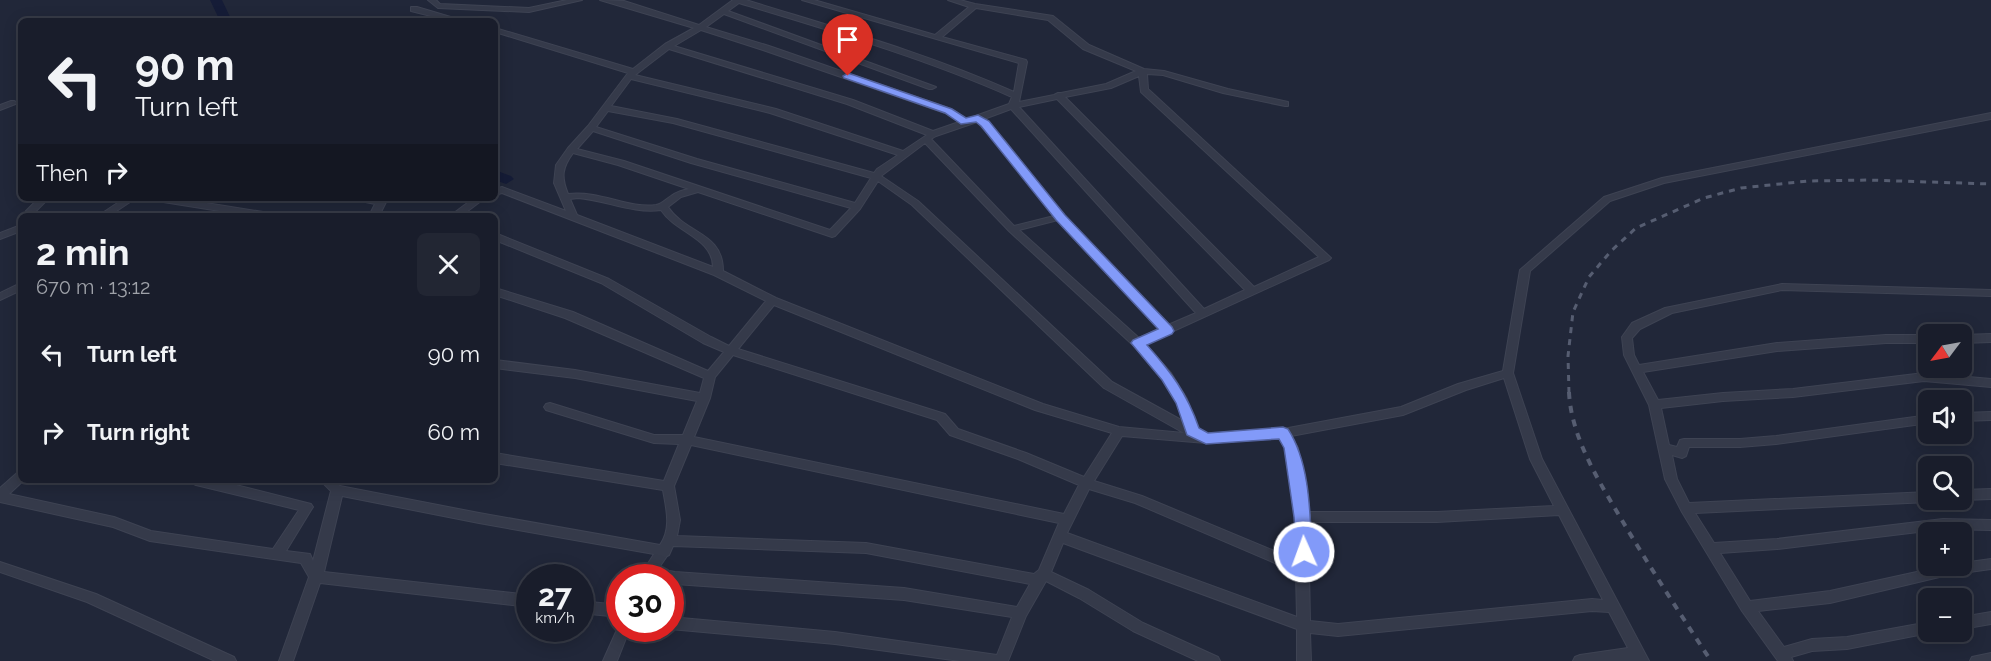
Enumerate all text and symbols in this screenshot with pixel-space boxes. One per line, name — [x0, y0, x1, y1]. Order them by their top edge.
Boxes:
pin — [822, 14, 873, 76]
icon: arrive — [831, 23, 864, 56]
text: 90 m — [135, 41, 235, 90]
icon: left — [36, 42, 114, 120]
text: Turn left — [135, 91, 238, 122]
icon: right — [100, 156, 133, 189]
text: Then — [36, 160, 88, 186]
text: 2 min — [36, 231, 129, 273]
button: close — [417, 233, 480, 296]
text: 670 m · 13:12 — [36, 275, 150, 299]
north arrow — [1918, 324, 1972, 378]
map controls — [1918, 324, 1972, 642]
icon: left — [36, 338, 69, 371]
text: Turn left — [87, 341, 177, 367]
text: 90 m — [428, 341, 480, 367]
button: sound — [1918, 390, 1972, 444]
icon: right — [36, 416, 69, 449]
text: Turn right — [87, 419, 190, 445]
text: 60 m — [427, 419, 480, 445]
button: search — [1918, 456, 1972, 510]
position arrow — [1272, 520, 1336, 584]
button: + — [1918, 522, 1972, 576]
speed limit sign: 30 — [606, 564, 684, 642]
text: 27 — [538, 578, 572, 613]
button: − — [1918, 588, 1972, 642]
text: km/h — [535, 609, 575, 627]

